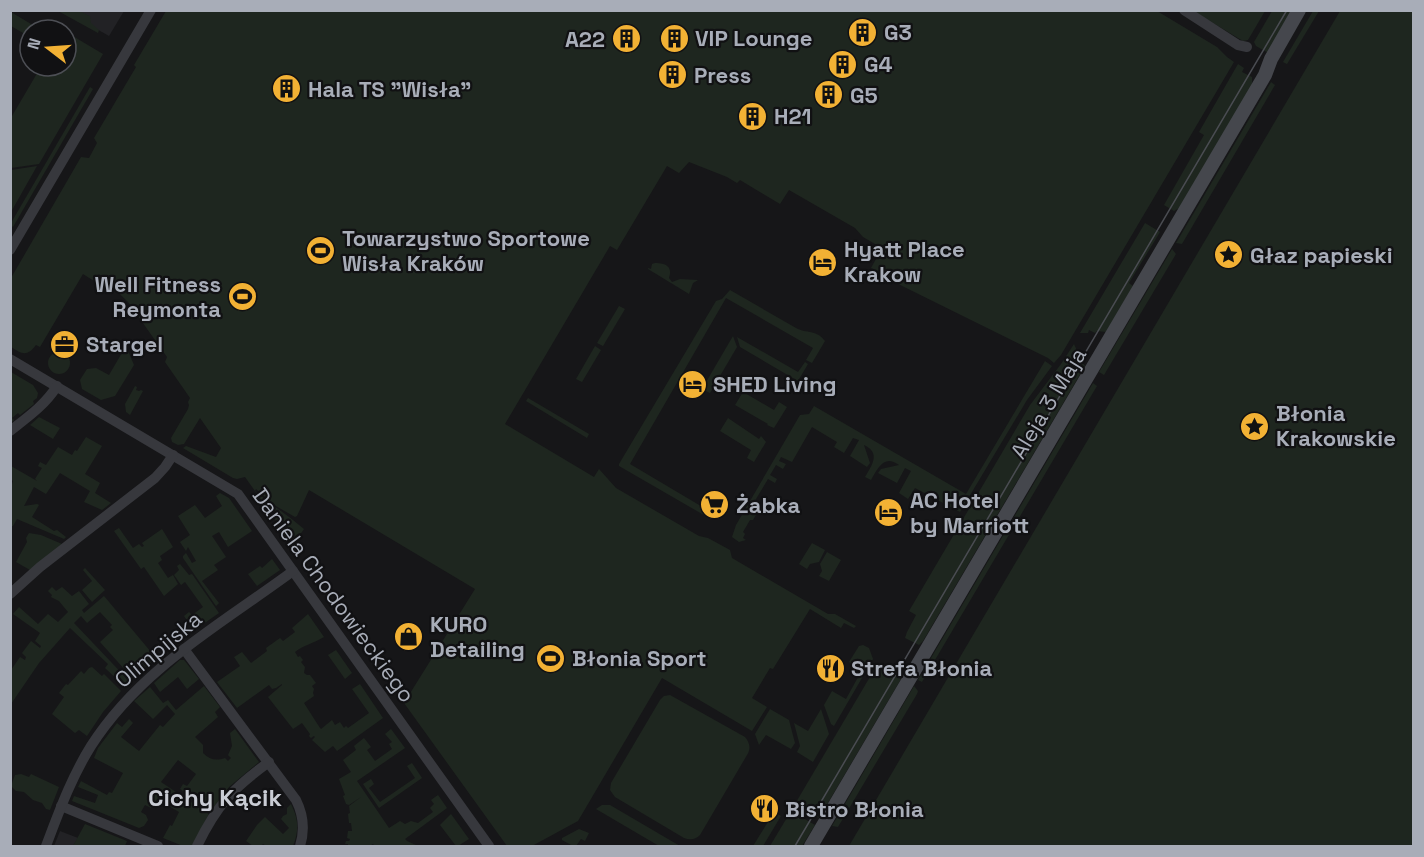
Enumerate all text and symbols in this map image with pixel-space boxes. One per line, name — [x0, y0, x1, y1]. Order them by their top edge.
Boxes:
building icon: G3 — [847, 16, 879, 48]
north arrow — [18, 18, 78, 78]
place label: G3 — [884, 18, 912, 46]
building icon: VIP Lounge — [658, 22, 690, 54]
building icon: A22 — [610, 23, 642, 55]
place label: VIP Lounge — [695, 24, 813, 52]
place label: A22 — [565, 25, 605, 53]
text: N — [23, 36, 46, 52]
building icon: G4 — [827, 48, 859, 80]
place label: G4 — [864, 50, 893, 78]
building icon: Press — [657, 59, 689, 91]
place label: Press — [694, 61, 751, 89]
building icon: Hala TS "Wisła" — [271, 73, 303, 105]
place label: Hala TS "Wisła" — [308, 75, 471, 103]
building icon: G5 — [813, 79, 845, 111]
place label: G5 — [850, 81, 878, 109]
building icon: H21 — [737, 100, 769, 132]
place label: H21 — [774, 102, 811, 130]
place label: Towarzystwo Sportowe Wisła Kraków — [342, 224, 590, 277]
sports icon: Towarzystwo Sportowe Wisła Kraków — [305, 235, 337, 267]
place label: Hyatt Place Krakow — [844, 235, 965, 288]
place icon: Głaz papieski — [1213, 239, 1245, 271]
place label: Głaz papieski — [1250, 241, 1393, 269]
hotel icon: Hyatt Place Krakow — [807, 246, 839, 278]
place label: Well Fitness Reymonta — [94, 270, 221, 323]
sports icon: Well Fitness Reymonta — [226, 281, 258, 313]
office icon: Stargel — [49, 328, 81, 360]
place label: Stargel — [86, 330, 163, 358]
street label: Aleja 3 Maja — [1004, 342, 1092, 464]
hotel icon: SHED Living — [676, 368, 708, 400]
place label: SHED Living — [713, 370, 836, 398]
place label: Błonia Krakowskie — [1276, 399, 1396, 452]
place icon: Błonia Krakowskie — [1239, 410, 1271, 442]
street label: Daniela Chodowieckiego — [247, 482, 421, 708]
place label: AC Hotel by Marriott — [910, 486, 1029, 539]
supermarket icon: Żabka — [699, 489, 731, 521]
place label: Żabka — [736, 491, 801, 519]
hotel icon: AC Hotel by Marriott — [873, 497, 905, 529]
street label: Olimpijska — [109, 604, 208, 694]
place label: KURO Detailing — [430, 610, 525, 663]
shop icon: KURO Detailing — [393, 621, 425, 653]
sports icon: Błonia Sport — [535, 642, 567, 674]
place label: Błonia Sport — [572, 644, 707, 672]
restaurant icon: Strefa Błonia — [814, 652, 846, 684]
place label: Strefa Błonia — [851, 654, 992, 682]
district label: Cichy Kącik — [148, 782, 282, 813]
restaurant icon: Bistro Błonia — [748, 793, 780, 825]
place label: Bistro Błonia — [785, 795, 924, 823]

